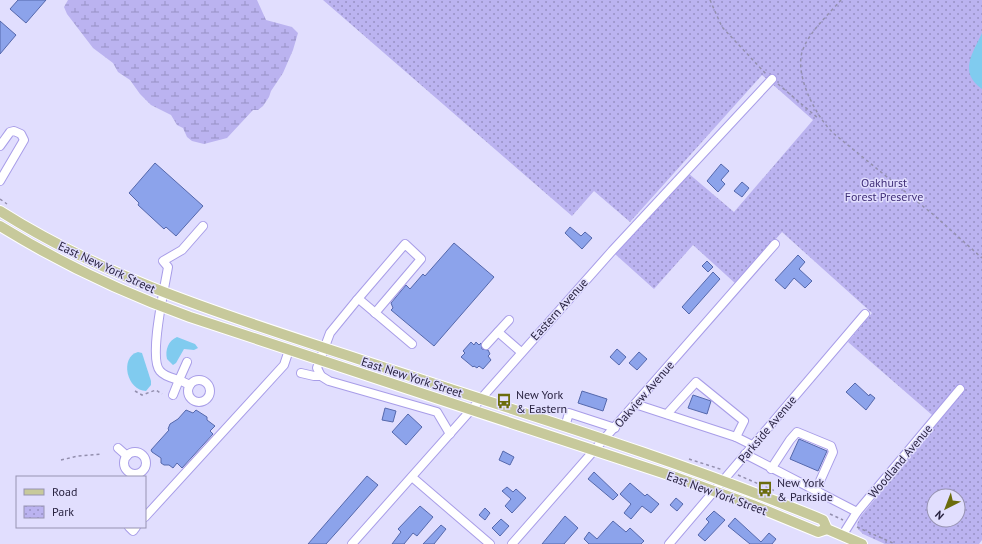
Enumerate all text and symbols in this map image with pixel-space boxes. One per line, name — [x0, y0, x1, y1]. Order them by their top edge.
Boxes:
park label: Oakhurst Forest Preserve — [845, 175, 923, 204]
street label: East New York Street — [56, 238, 158, 296]
street label: Eastern Avenue — [527, 275, 591, 343]
street label: East New York Street — [359, 354, 465, 400]
street label: Oakview Avenue — [611, 358, 677, 430]
place label: New York & Eastern — [516, 387, 567, 416]
bus stop icon: New York & Eastern — [495, 392, 513, 410]
street label: Parkside Avenue — [735, 392, 799, 466]
street label: Woodland Avenue — [865, 421, 935, 501]
street label: East New York Street — [665, 468, 769, 518]
place label: New York & Parkside — [777, 475, 833, 504]
legend — [16, 476, 146, 528]
bus stop icon: New York & Parkside — [756, 480, 774, 498]
text: Road — [52, 484, 77, 499]
north arrow — [926, 488, 966, 528]
text: Park — [52, 504, 74, 519]
text: N — [932, 508, 947, 523]

